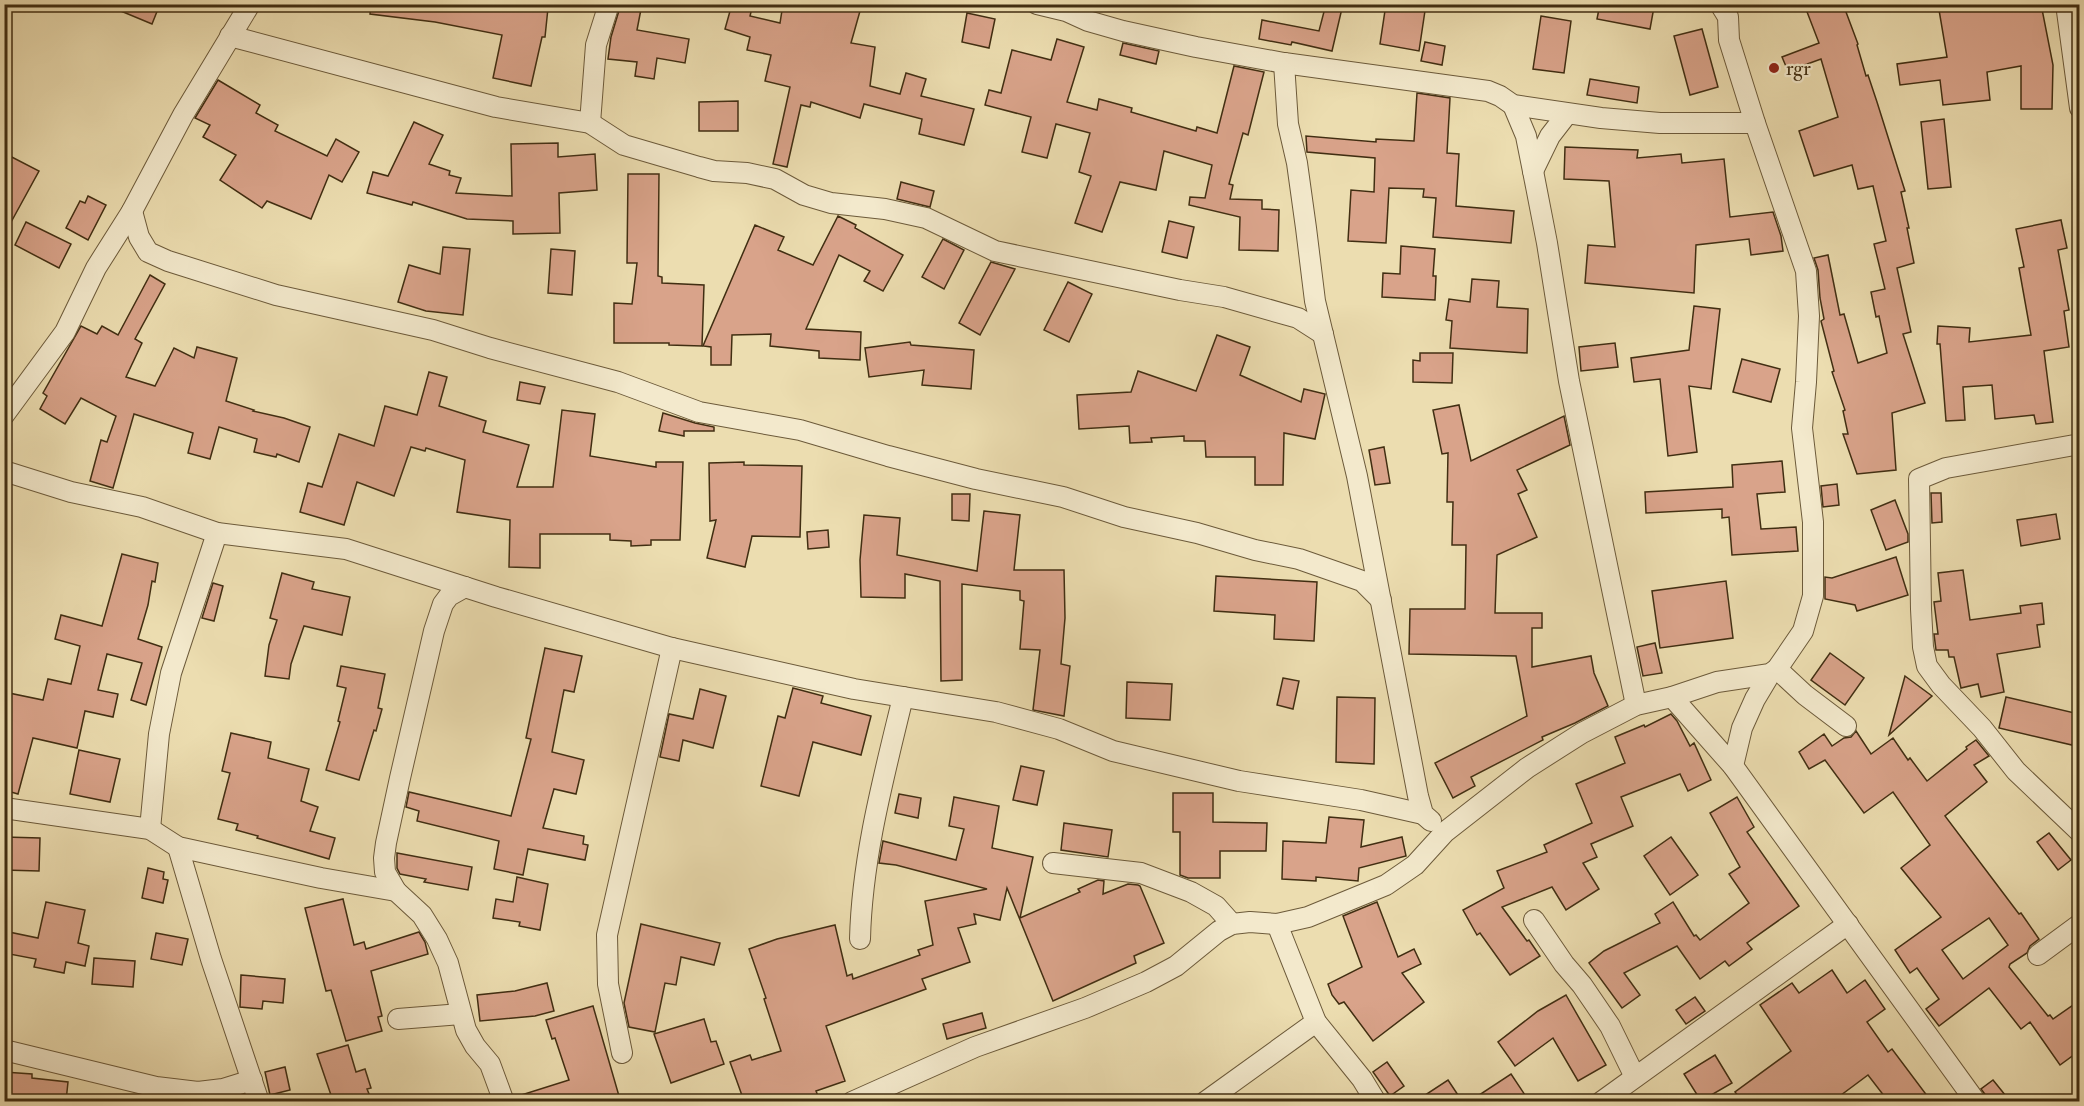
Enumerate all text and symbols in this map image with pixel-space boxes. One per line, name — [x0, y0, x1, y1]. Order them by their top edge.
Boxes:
place label: rgr — [1786, 56, 1811, 81]
marker: rgr — [1767, 61, 1781, 75]

